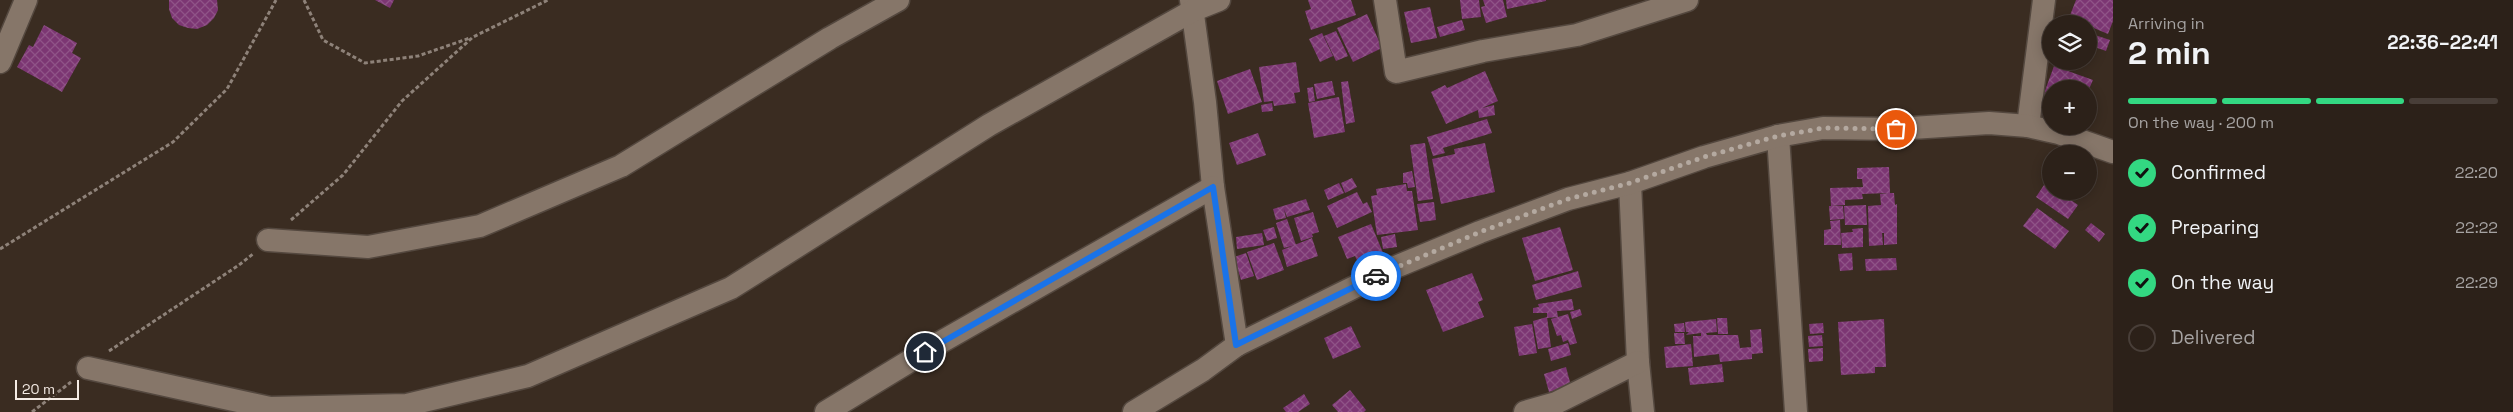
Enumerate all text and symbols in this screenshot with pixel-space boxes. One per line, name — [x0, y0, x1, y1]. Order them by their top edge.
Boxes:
text: Arriving in — [2128, 13, 2205, 34]
map controls — [2042, 15, 2097, 200]
button: layers — [2042, 15, 2097, 70]
text: 22:36–22:41 — [2387, 30, 2498, 55]
text: 2 min — [2128, 33, 2211, 73]
button: + — [2042, 80, 2097, 135]
pin — [1875, 108, 1917, 150]
text: On the way · 200 m — [2128, 112, 2274, 133]
icon: bag — [1882, 115, 1910, 143]
button: − — [2042, 145, 2097, 200]
icon: check — [2128, 159, 2156, 187]
text: Confirmed — [2171, 160, 2266, 185]
text: 22:20 — [2455, 162, 2498, 183]
icon: check — [2128, 214, 2156, 242]
text: Preparing — [2171, 215, 2259, 240]
text: 22:22 — [2455, 217, 2498, 238]
courier — [1351, 251, 1401, 301]
icon: car — [1362, 262, 1390, 290]
icon: check — [2128, 269, 2156, 297]
text: On the way — [2171, 270, 2274, 295]
text: 22:29 — [2455, 272, 2498, 293]
text: Delivered — [2171, 325, 2256, 350]
pin — [904, 331, 946, 373]
icon: home — [911, 338, 939, 366]
scale bar — [15, 377, 79, 400]
text: 20 m — [22, 380, 55, 398]

